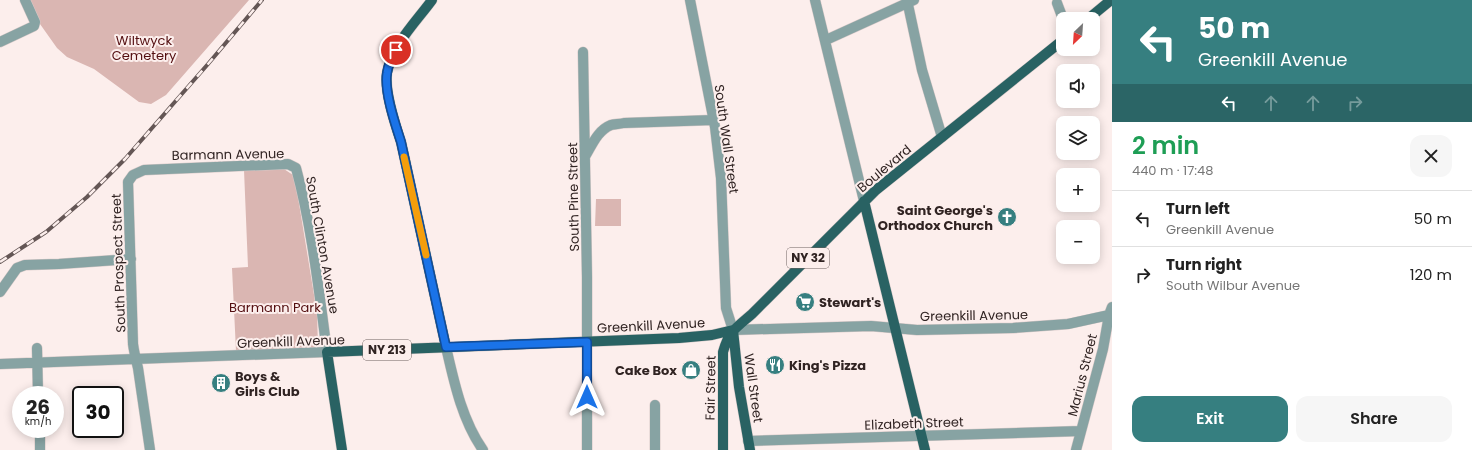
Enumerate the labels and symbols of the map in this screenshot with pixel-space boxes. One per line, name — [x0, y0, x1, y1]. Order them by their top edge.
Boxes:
north arrow — [1056, 12, 1100, 56]
park label: Wiltwyck Cemetery — [112, 31, 177, 65]
pin — [379, 33, 413, 67]
street label: South Wall Street — [709, 83, 744, 195]
street label: Boulevard — [853, 140, 916, 197]
street label: South Pine Street — [563, 142, 584, 252]
street label: Barmann Avenue — [171, 144, 285, 165]
street label: South Clinton Avenue — [301, 175, 344, 315]
street label: South Prospect Street — [107, 193, 130, 333]
place label: Saint George's Orthodox Church — [878, 201, 993, 235]
church icon: Saint George's Orthodox Church — [996, 206, 1018, 228]
road number: NY 32 — [787, 248, 829, 268]
supermarket icon: Stewart's — [794, 291, 816, 313]
place label: Stewart's — [819, 293, 881, 312]
park label: Barmann Park — [229, 298, 321, 317]
street label: Greenkill Avenue — [920, 305, 1028, 326]
street label: Greenkill Avenue — [597, 313, 705, 338]
street label: Greenkill Avenue — [237, 330, 345, 353]
street label: Marius Street — [1063, 331, 1102, 418]
road number: NY 213 — [363, 340, 411, 360]
street label: Wall Street — [739, 352, 768, 424]
restaurant icon: King's Pizza — [764, 354, 786, 376]
street label: Fair Street — [700, 355, 721, 421]
place label: King's Pizza — [789, 356, 866, 375]
shop icon: Cake Box — [680, 359, 702, 381]
place label: Cake Box — [615, 361, 677, 380]
place label: Boys & Girls Club — [235, 367, 300, 401]
building icon: Boys & Girls Club — [210, 372, 232, 394]
position arrow — [566, 376, 608, 418]
speed limit sign: 30 — [72, 386, 124, 438]
street label: Elizabeth Street — [864, 412, 964, 435]

